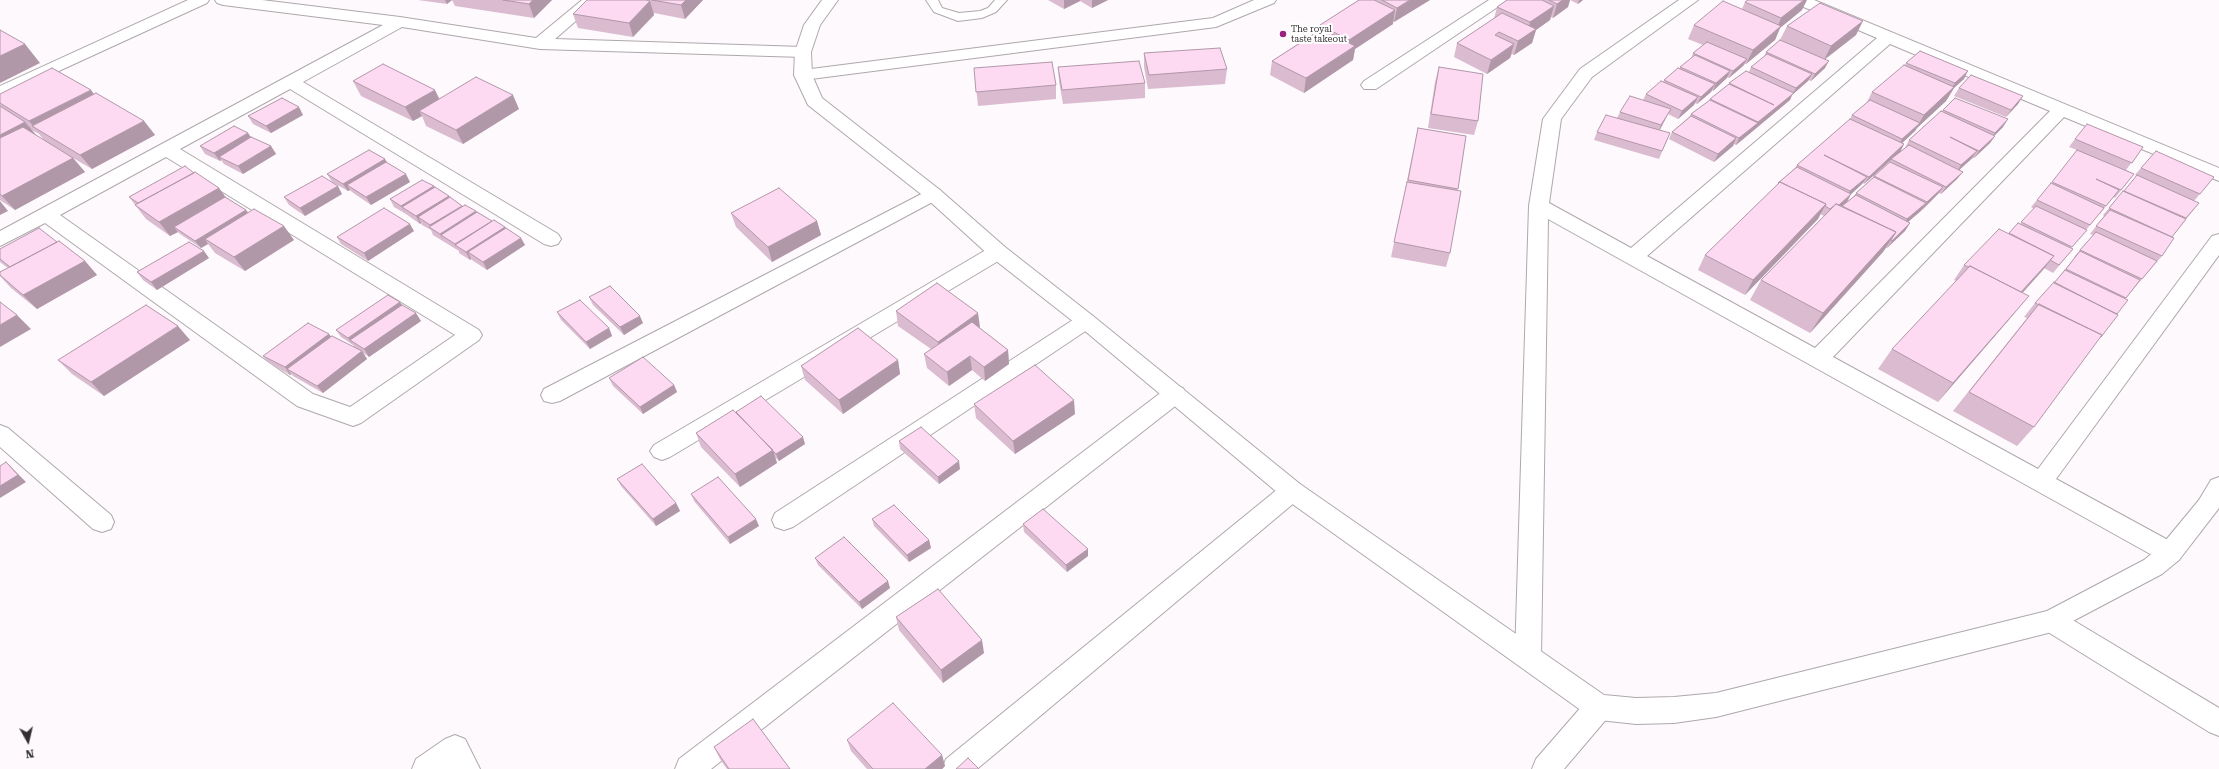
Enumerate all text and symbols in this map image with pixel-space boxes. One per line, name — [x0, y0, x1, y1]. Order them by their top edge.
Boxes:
place label: The royal taste takeout — [1291, 24, 1347, 45]
marker: The royal taste takeout — [1278, 29, 1288, 39]
north arrow — [8, 721, 48, 761]
text: N — [25, 746, 35, 760]

